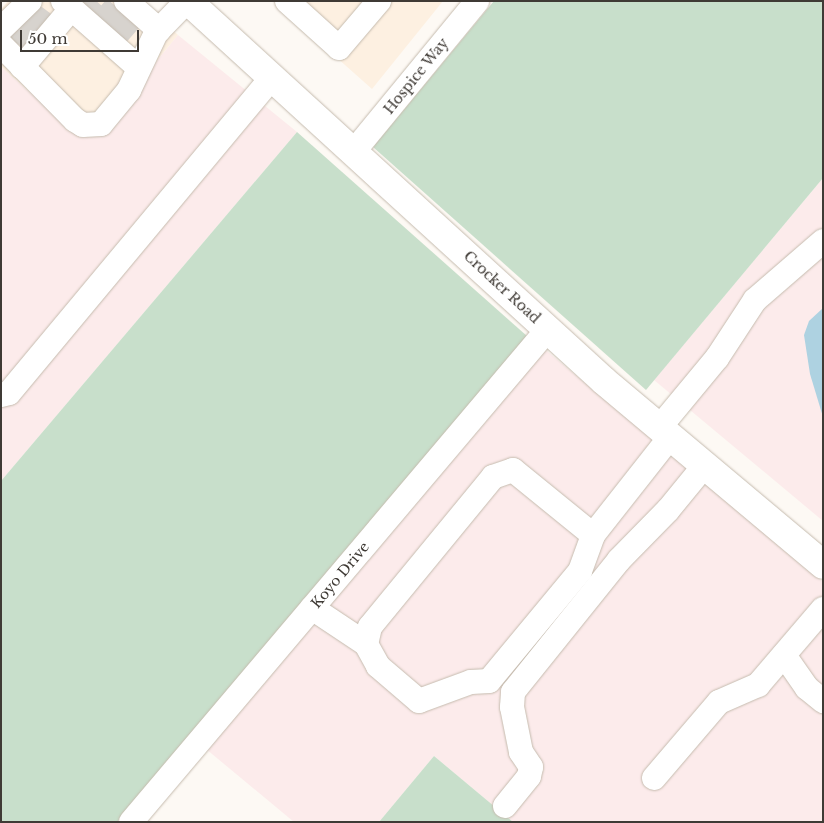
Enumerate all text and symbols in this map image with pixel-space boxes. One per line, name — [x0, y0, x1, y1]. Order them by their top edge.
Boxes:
scale bar — [22, 20, 141, 52]
text: 50 m — [28, 29, 68, 48]
street label: Hospice Way — [380, 34, 452, 118]
street label: Crocker Road — [460, 247, 544, 327]
street label: Koyo Drive — [307, 538, 373, 612]

